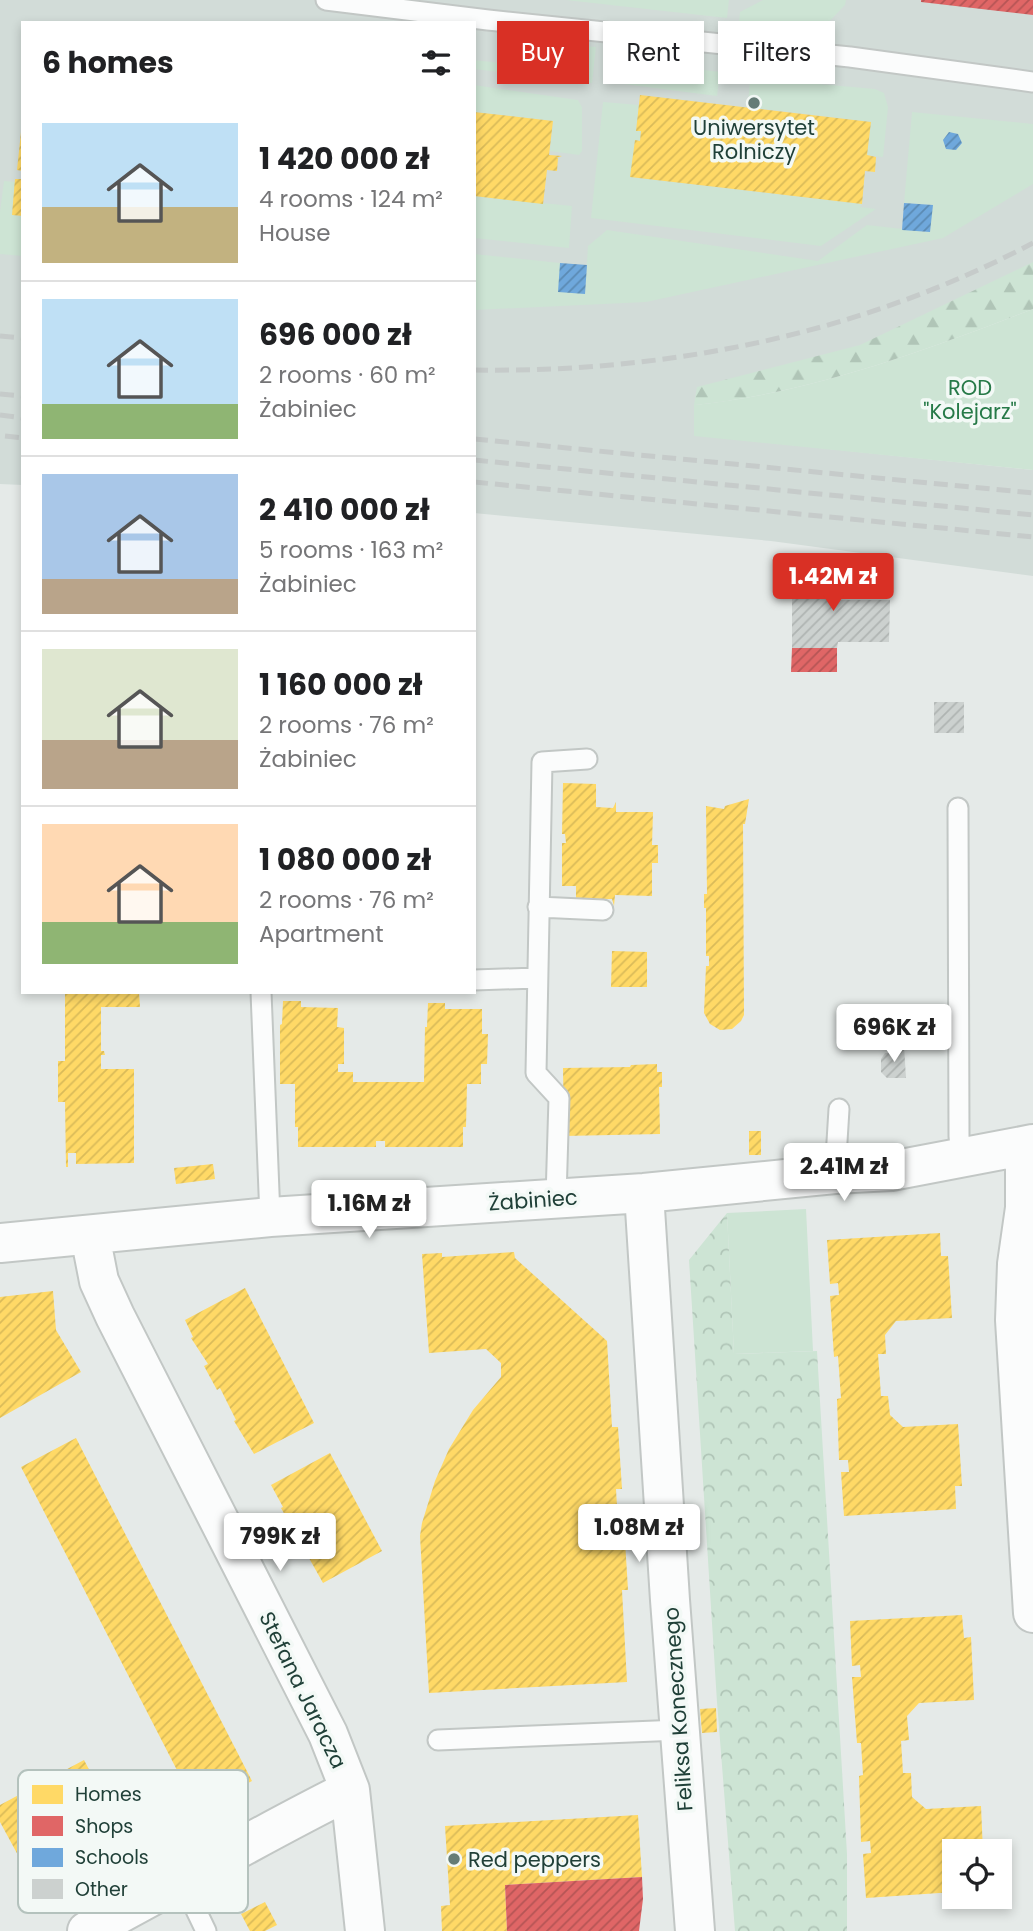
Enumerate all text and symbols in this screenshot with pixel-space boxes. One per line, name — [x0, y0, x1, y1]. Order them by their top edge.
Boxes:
chip: Buy — [497, 21, 589, 84]
chip: Rent — [603, 21, 704, 84]
chip: Filters — [718, 21, 835, 84]
text: 6 homes — [42, 41, 174, 84]
icon: filters — [417, 44, 455, 82]
marker: Uniwersytet Rolniczy — [746, 95, 762, 111]
place label: Uniwersytet Rolniczy — [693, 113, 815, 166]
text: 1 420 000 zł — [259, 137, 430, 180]
icon: home — [98, 151, 182, 235]
text: 4 rooms · 124 m² — [259, 183, 443, 215]
text: House — [259, 217, 331, 249]
text: 696 000 zł — [259, 313, 412, 356]
icon: home — [98, 327, 182, 411]
text: 2 rooms · 60 m² — [259, 359, 436, 391]
park label: ROD "Kolejarz" — [923, 373, 1017, 426]
text: Żabiniec — [259, 393, 357, 425]
text: 2 410 000 zł — [259, 488, 430, 531]
icon: home — [98, 502, 182, 586]
text: 5 rooms · 163 m² — [259, 534, 443, 566]
pin: 1.42M zł — [761, 554, 905, 613]
text: 1.42M zł — [789, 560, 877, 592]
text: Żabiniec — [259, 568, 357, 600]
text: 1 160 000 zł — [259, 663, 423, 706]
icon: home — [98, 677, 182, 761]
text: 2 rooms · 76 m² — [259, 709, 434, 741]
text: Żabiniec — [259, 743, 357, 775]
text: 1 080 000 zł — [259, 838, 431, 881]
icon: home — [98, 852, 182, 936]
text: 2 rooms · 76 m² — [259, 884, 434, 916]
text: Apartment — [259, 918, 384, 950]
pin: 696K zł — [829, 1004, 959, 1064]
text: 696K zł — [852, 1011, 936, 1043]
pin: 2.41M zł — [772, 1144, 916, 1203]
text: 2.41M zł — [800, 1150, 888, 1182]
pin: 1.16M zł — [297, 1180, 441, 1240]
street label: Żabiniec — [487, 1182, 579, 1218]
text: 1.16M zł — [327, 1187, 411, 1219]
pin: 1.08M zł — [567, 1504, 711, 1564]
text: 1.08M zł — [594, 1511, 684, 1543]
pin: 799K zł — [215, 1514, 345, 1573]
text: 799K zł — [240, 1520, 320, 1552]
street label: Feliksa Konecznego — [656, 1606, 700, 1812]
street label: Stefana Jaracza — [252, 1607, 354, 1773]
legend — [18, 1770, 248, 1913]
text: Homes — [75, 1781, 142, 1808]
text: Shops — [75, 1813, 133, 1840]
map controls — [942, 1839, 1012, 1909]
button: locate — [942, 1839, 1012, 1909]
text: Schools — [75, 1844, 149, 1871]
place label: Red peppers — [468, 1845, 601, 1874]
marker: Red peppers — [446, 1851, 462, 1867]
text: Other — [75, 1876, 128, 1903]

